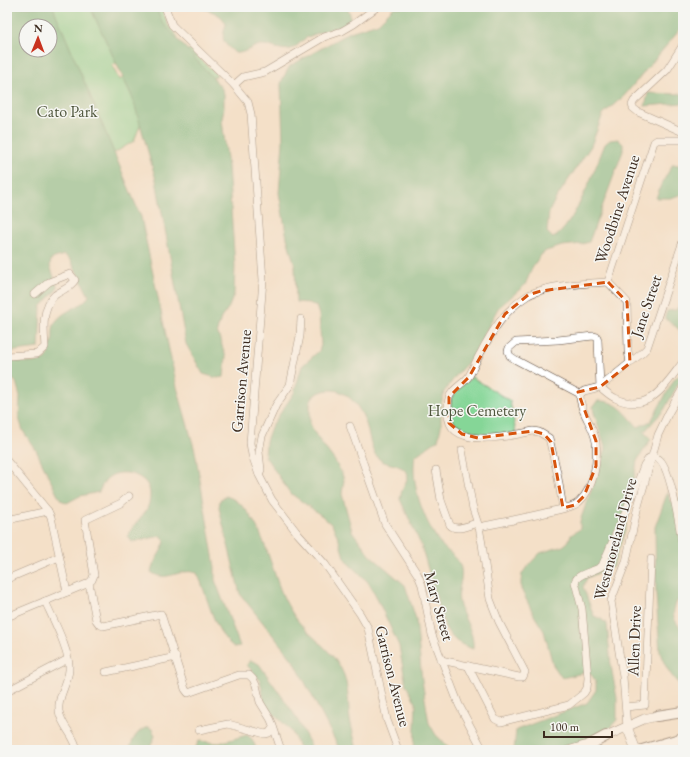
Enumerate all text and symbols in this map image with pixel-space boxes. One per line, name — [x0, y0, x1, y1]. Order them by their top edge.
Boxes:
north arrow — [18, 18, 58, 58]
text: N — [34, 21, 43, 35]
park label: Cato Park — [36, 101, 98, 122]
street label: Woodbine Avenue — [590, 152, 644, 266]
street label: Jane Street — [625, 272, 666, 342]
street label: Garrison Avenue — [226, 329, 256, 433]
park label: Hope Cemetery — [428, 400, 527, 421]
street label: Westmoreland Drive — [589, 476, 641, 602]
street label: Mary Street — [419, 569, 459, 643]
street label: Allen Drive — [622, 605, 646, 678]
street label: Garrison Avenue — [370, 623, 416, 729]
scale bar — [544, 713, 612, 739]
text: 100 m — [550, 719, 580, 735]

